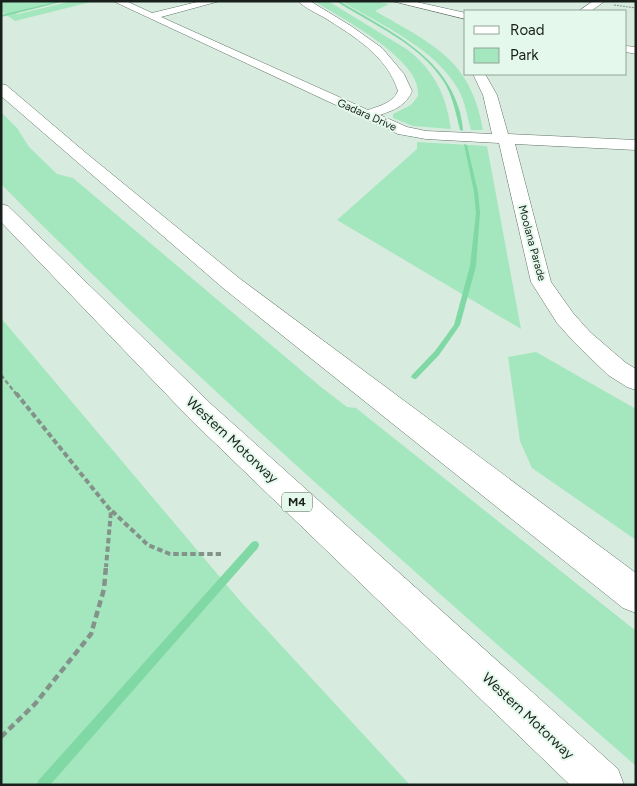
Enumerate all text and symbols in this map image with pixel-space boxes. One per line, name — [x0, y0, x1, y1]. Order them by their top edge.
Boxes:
legend — [464, 10, 627, 75]
text: Road — [510, 21, 545, 39]
text: Park — [510, 46, 539, 64]
street label: Gadara Drive — [335, 96, 399, 134]
street label: Moolana Parade — [516, 204, 548, 282]
street label: Western Motorway — [183, 393, 282, 487]
road number: M4 — [282, 492, 312, 512]
street label: Western Motorway — [479, 669, 578, 763]

